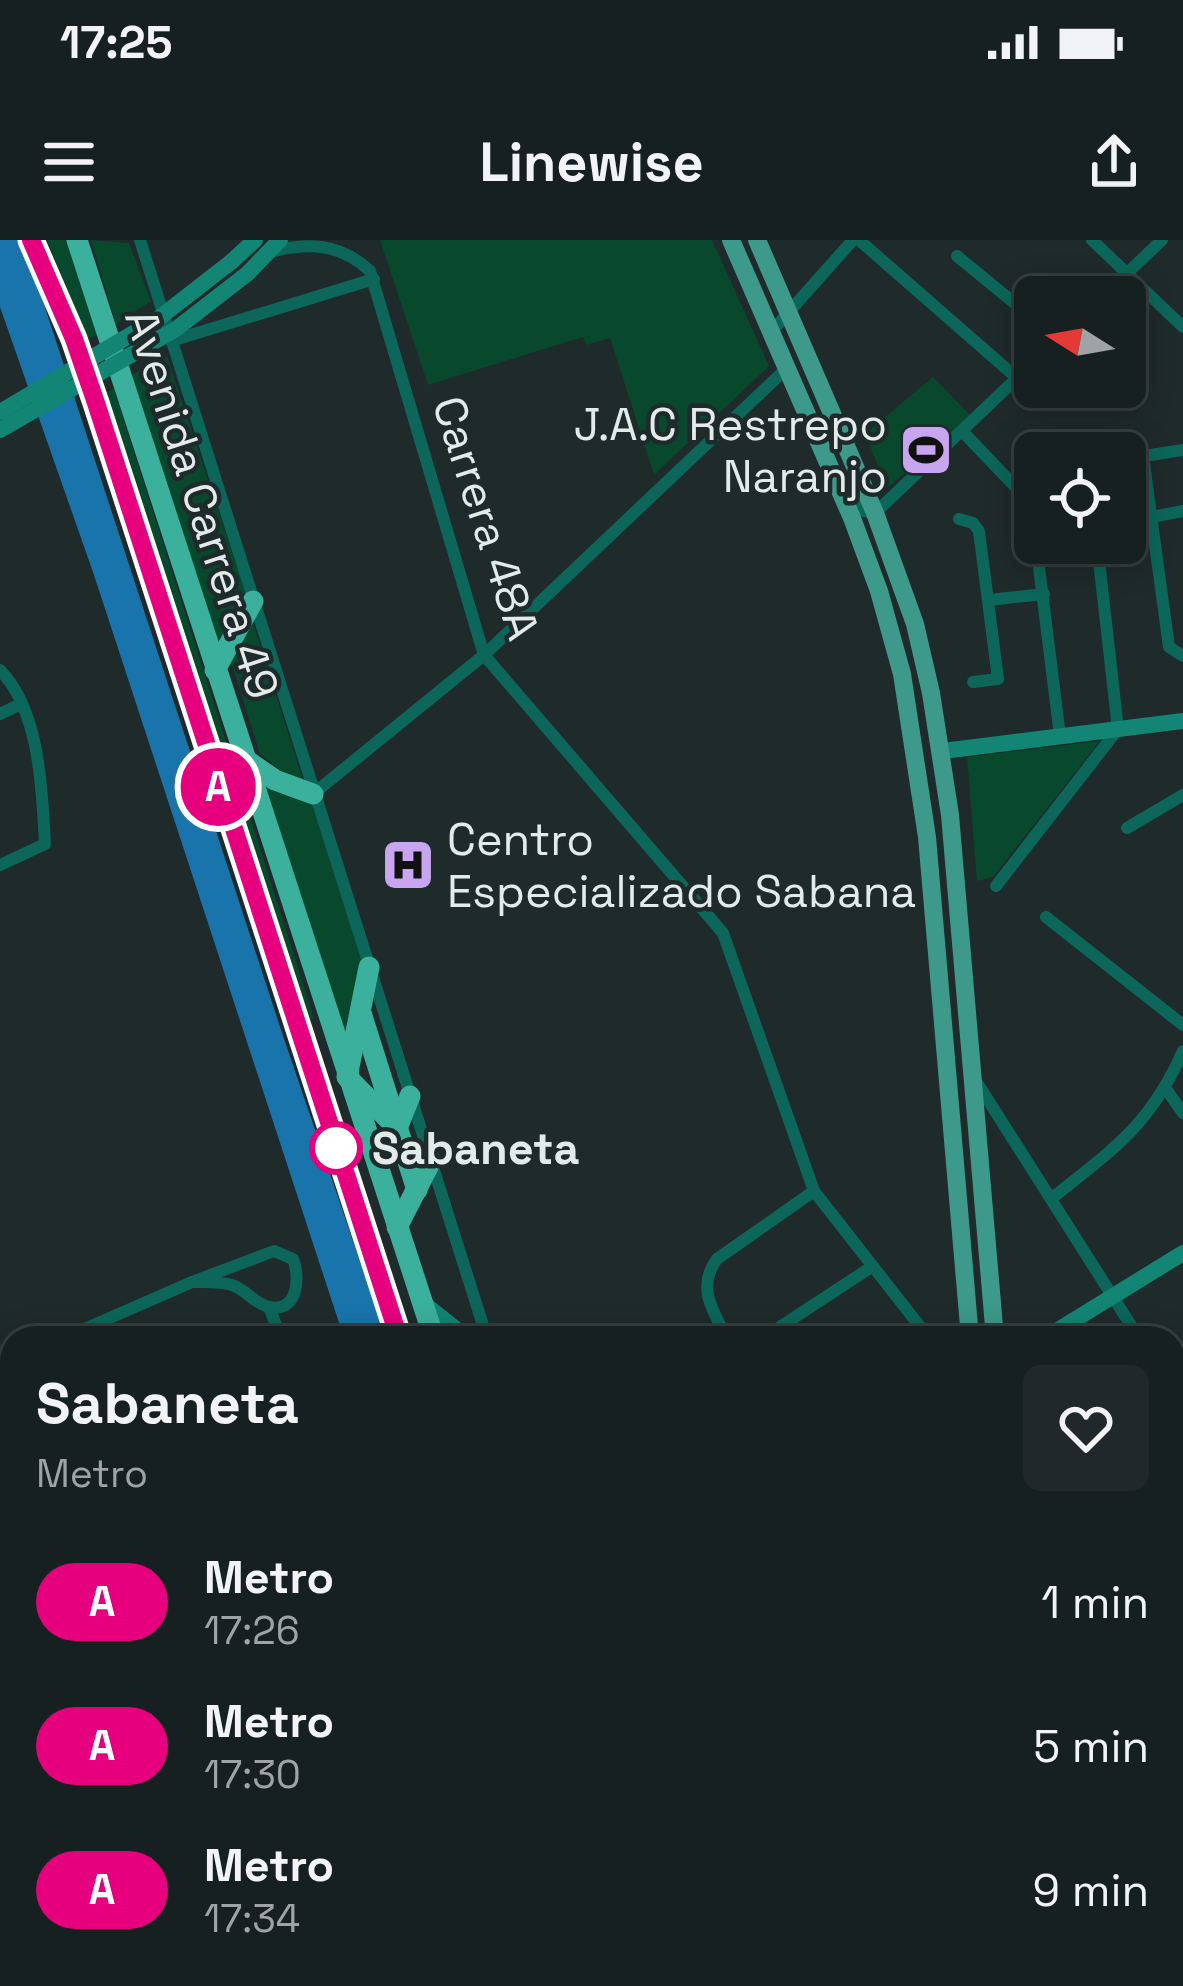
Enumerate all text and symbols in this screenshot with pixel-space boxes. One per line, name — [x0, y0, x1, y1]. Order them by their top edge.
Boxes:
text: 17:25 — [60, 14, 172, 71]
text: Linewise — [479, 128, 704, 197]
icon: menu — [36, 129, 102, 195]
icon: share — [1081, 129, 1147, 195]
north arrow — [1014, 276, 1146, 408]
map controls — [1014, 276, 1146, 564]
street label: Avenida Carrera 49 — [112, 302, 292, 706]
street label: Carrera 48A — [420, 389, 552, 647]
place label: J.A.C Restrepo Naranjo — [574, 396, 887, 505]
sports icon: J.A.C Restrepo Naranjo — [898, 422, 954, 478]
button: locate — [1014, 432, 1146, 564]
line badge: A — [179, 748, 257, 826]
text: A — [205, 760, 231, 813]
place label: Centro Especializado Sabana — [447, 811, 916, 920]
hospital icon: Centro Especializado Sabana — [380, 837, 436, 893]
place label: Sabaneta — [372, 1120, 580, 1177]
marker: Sabaneta — [311, 1123, 361, 1173]
button: heart — [1023, 1365, 1149, 1491]
text: Sabaneta — [36, 1367, 299, 1440]
text: Metro — [36, 1449, 148, 1498]
text: Metro — [204, 1549, 334, 1606]
text: 1 min — [1041, 1574, 1149, 1631]
text: A — [89, 1575, 115, 1628]
text: 17:26 — [204, 1606, 300, 1655]
text: Metro — [204, 1693, 334, 1750]
text: 5 min — [1033, 1718, 1149, 1775]
text: A — [89, 1719, 115, 1772]
text: 17:30 — [204, 1750, 301, 1799]
text: Metro — [204, 1837, 334, 1894]
text: 9 min — [1033, 1862, 1149, 1919]
text: A — [89, 1863, 115, 1916]
text: 17:34 — [204, 1894, 300, 1943]

